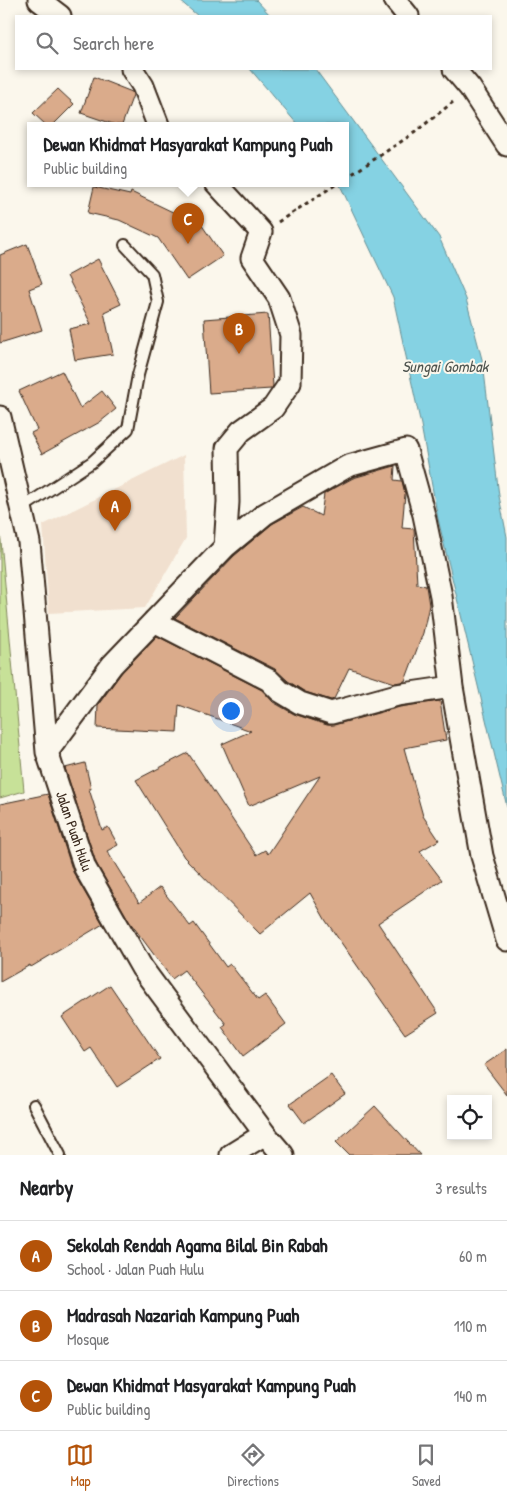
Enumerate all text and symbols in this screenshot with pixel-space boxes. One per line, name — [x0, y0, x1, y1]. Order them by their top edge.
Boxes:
search box — [15, 15, 492, 70]
icon: search — [33, 29, 61, 57]
text: Search here — [73, 30, 154, 56]
popup — [27, 122, 349, 187]
text: Dewan Khidmat Masyarakat Kampung Puah — [44, 131, 332, 157]
text: Public building — [44, 157, 127, 179]
pin: C — [172, 203, 204, 244]
pin: B — [223, 313, 255, 354]
water label: Sungai Gombak — [402, 355, 489, 377]
pin: A — [99, 490, 131, 531]
your location — [218, 698, 244, 724]
street label: Jalan Puah Hulu — [51, 788, 98, 874]
map controls — [447, 1095, 492, 1140]
button: locate — [447, 1095, 492, 1140]
text: Nearby — [20, 1173, 73, 1202]
text: 3 results — [435, 1177, 487, 1199]
text: Sekolah Rendah Agama Bilal Bin Rabah — [67, 1232, 328, 1258]
text: A — [32, 1245, 40, 1267]
text: 60 m — [459, 1245, 487, 1267]
text: School · Jalan Puah Hulu — [67, 1258, 204, 1280]
text: Madrasah Nazariah Kampung Puah — [67, 1302, 299, 1328]
text: B — [32, 1315, 40, 1337]
text: 110 m — [454, 1315, 487, 1337]
text: Mosque — [67, 1328, 109, 1350]
text: Dewan Khidmat Masyarakat Kampung Puah — [67, 1372, 356, 1398]
text: C — [32, 1385, 40, 1407]
text: 140 m — [453, 1385, 487, 1407]
text: Public building — [67, 1398, 150, 1420]
tab: Map — [66, 1441, 94, 1490]
tab: Directions — [227, 1441, 279, 1490]
tab: Saved — [412, 1441, 441, 1490]

